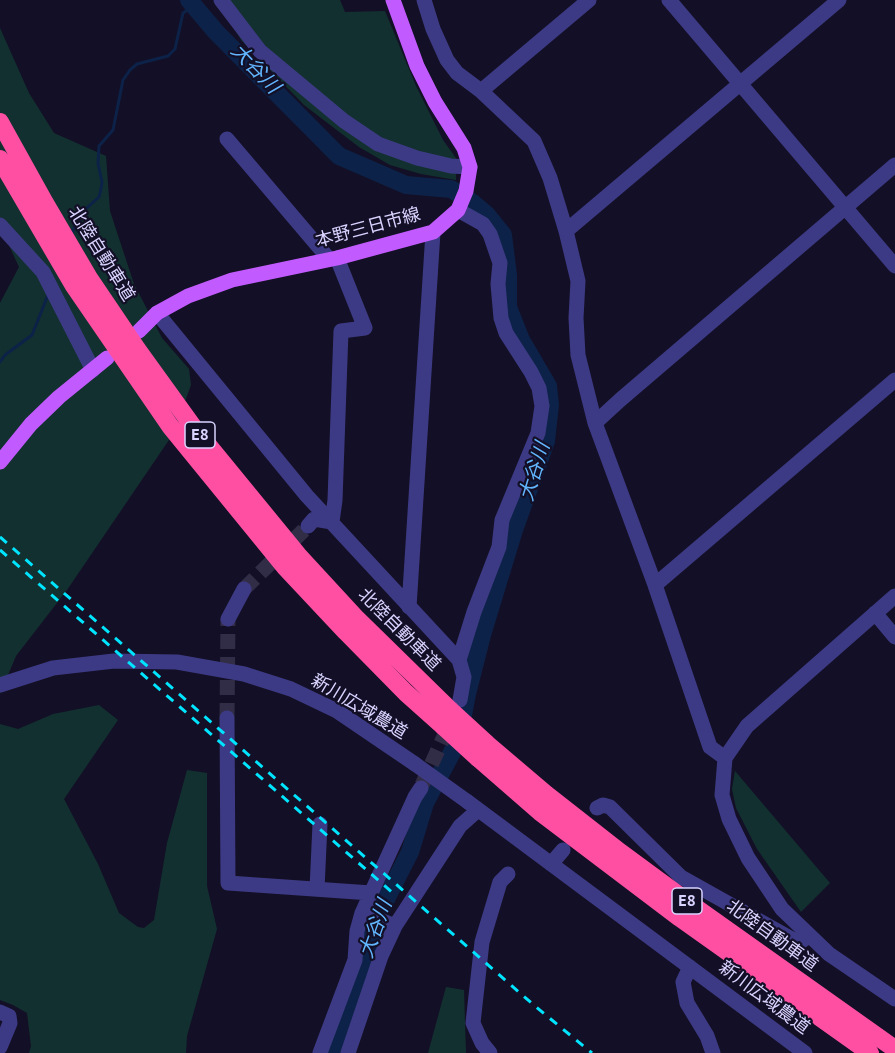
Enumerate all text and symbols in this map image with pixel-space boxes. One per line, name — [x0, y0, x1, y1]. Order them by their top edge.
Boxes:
water label: 大谷川 — [226, 39, 284, 99]
street label: 北陸自動車道 — [63, 202, 139, 306]
street label: 本野三日市線 — [313, 204, 423, 252]
road number: E8 — [185, 422, 215, 448]
water label: 大谷川 — [515, 440, 555, 504]
street label: 北陸自動車道 — [353, 584, 445, 676]
street label: 新川広域農道 — [307, 670, 411, 744]
road number: E8 — [672, 888, 702, 914]
street label: 北陸自動車道 — [722, 896, 822, 976]
water label: 大谷川 — [354, 897, 398, 961]
street label: 新川広域農道 — [714, 957, 814, 1039]

